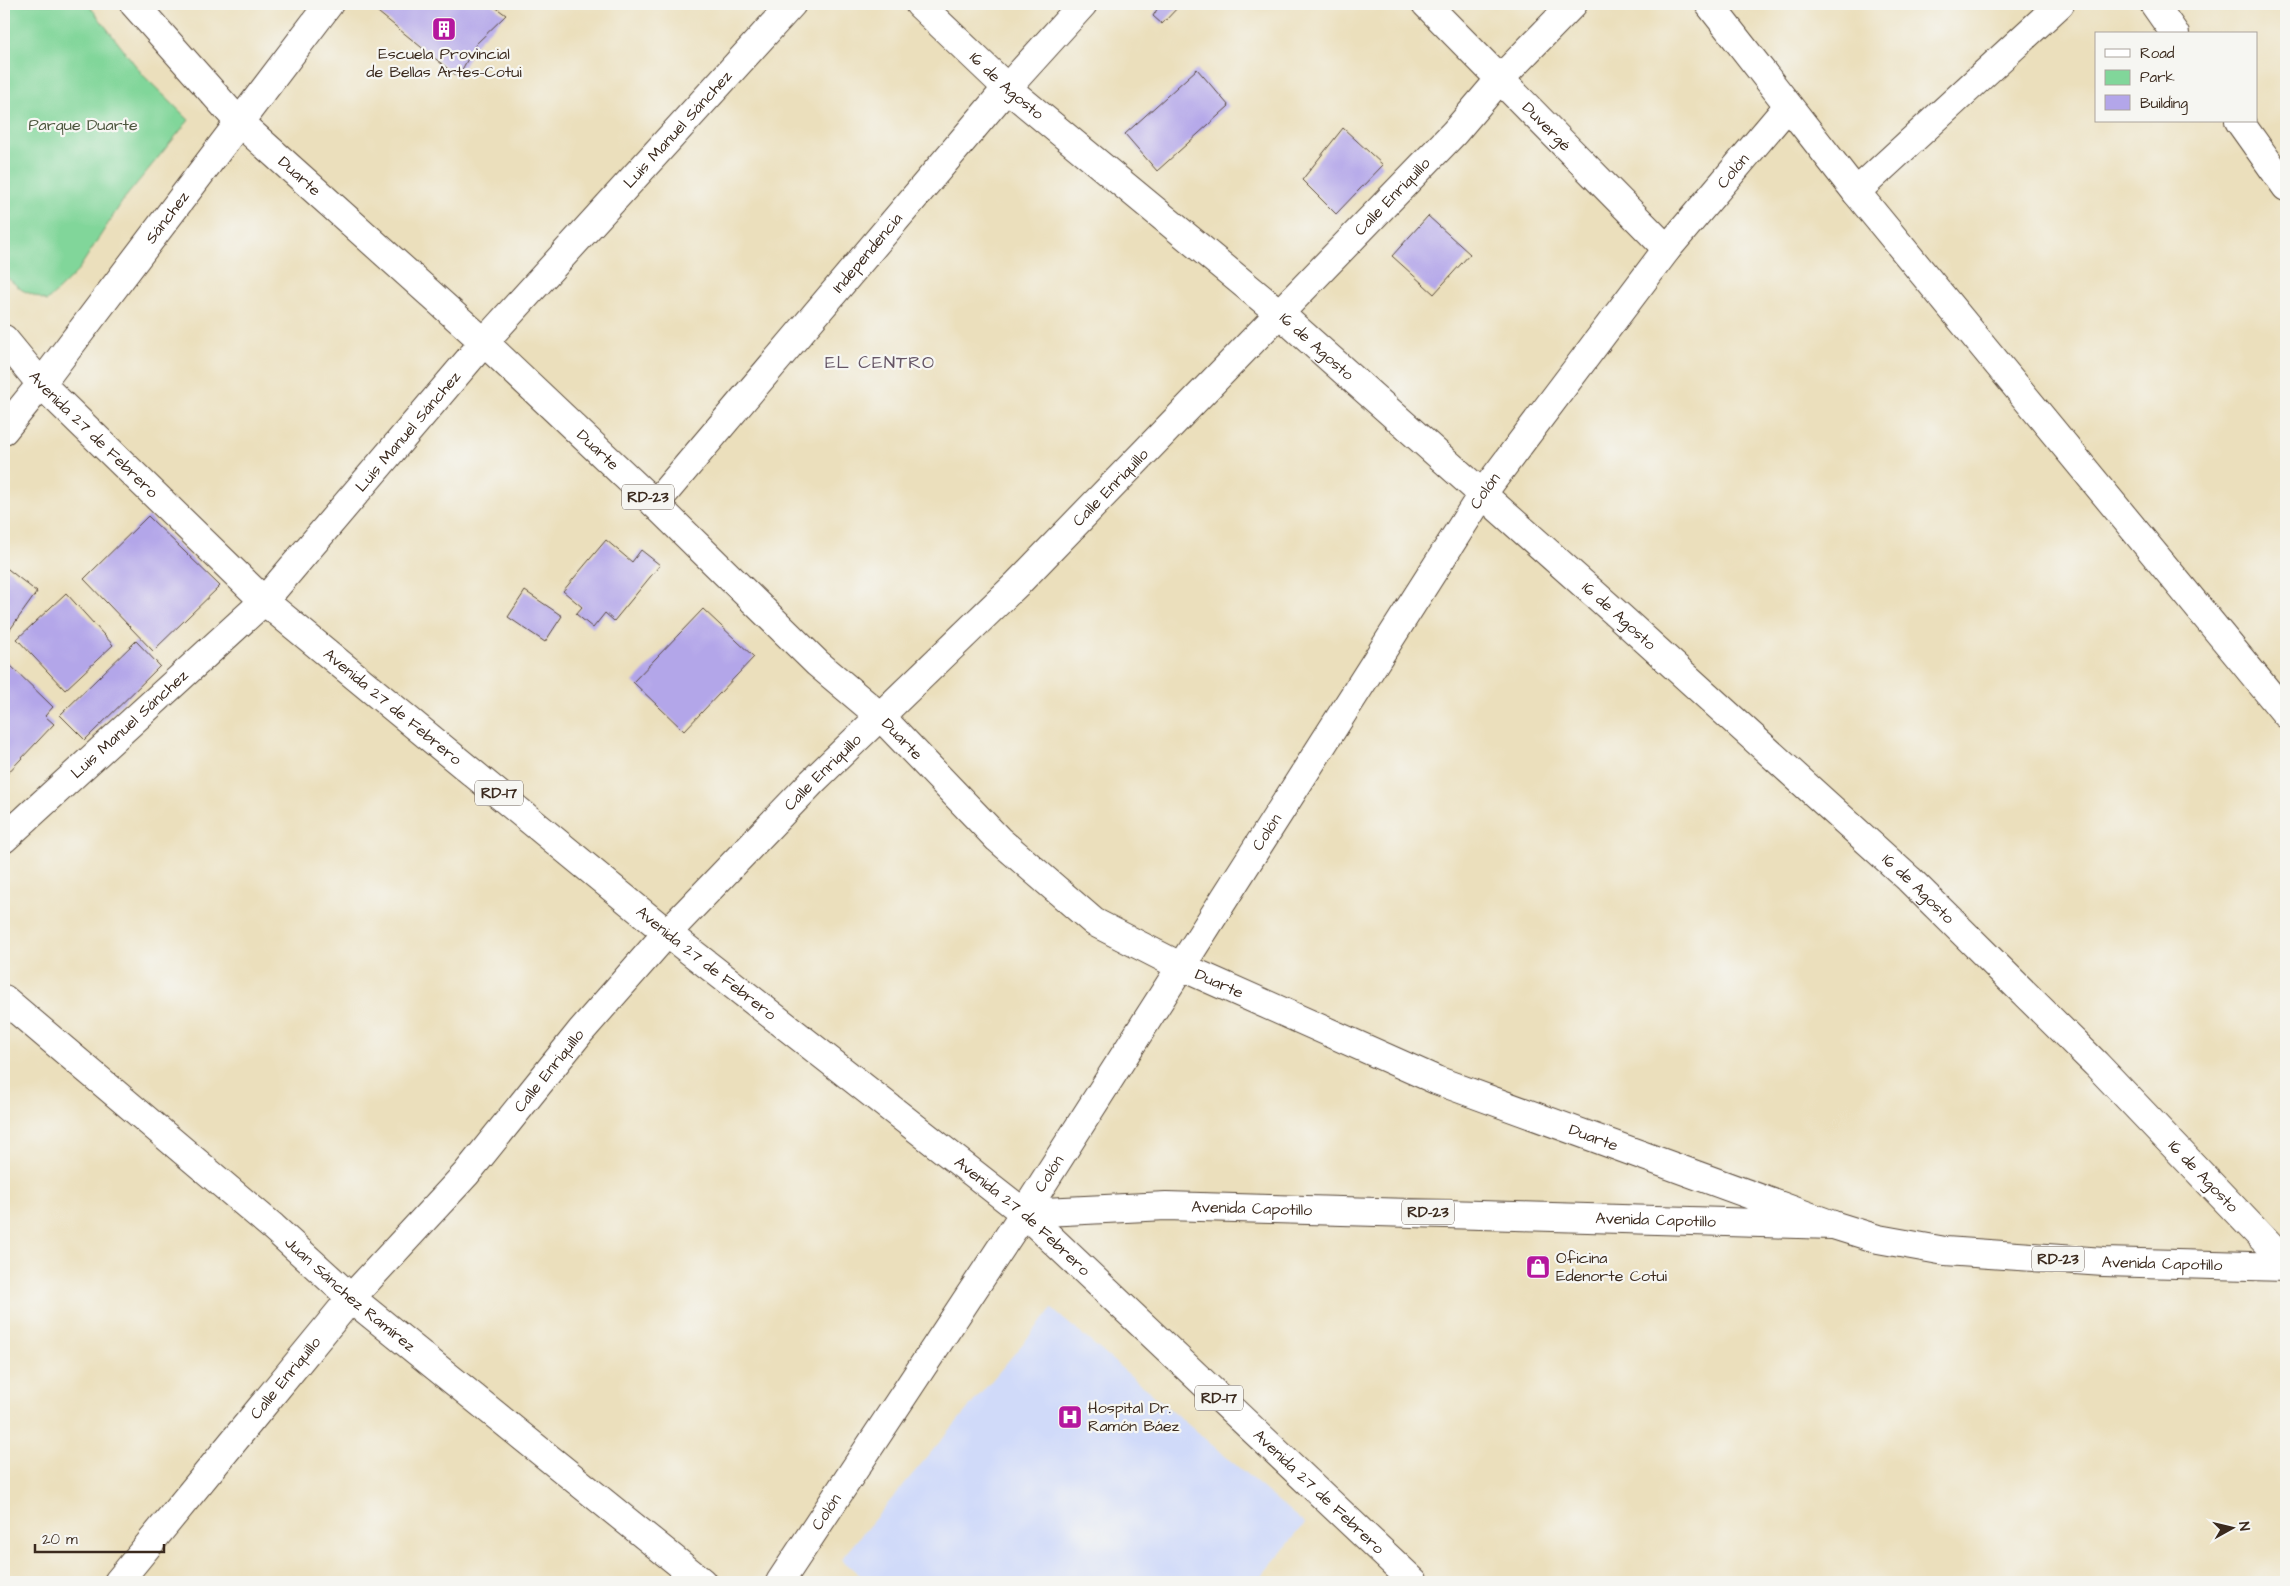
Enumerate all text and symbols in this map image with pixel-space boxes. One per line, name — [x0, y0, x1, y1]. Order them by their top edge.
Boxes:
building icon: Escuela Provincial de Bellas Artes-Cotui — [431, 16, 457, 42]
legend — [2095, 32, 2258, 122]
place label: Escuela Provincial de Bellas Artes-Cotui — [366, 43, 522, 83]
text: Road — [2140, 43, 2175, 64]
street label: 16 de Agosto — [965, 47, 1048, 125]
street label: Luis Manuel Sánchez — [618, 66, 737, 193]
text: Park — [2140, 67, 2175, 88]
text: Building — [2140, 93, 2188, 115]
street label: Duvergé — [1517, 97, 1576, 156]
park label: Parque Duarte — [28, 114, 138, 136]
street label: Colón — [1712, 149, 1754, 193]
street label: Duarte — [273, 151, 326, 201]
street label: Calle Enriquillo — [1349, 153, 1435, 241]
street label: Sánchez — [140, 186, 194, 248]
street label: Independencia — [827, 208, 908, 298]
street label: 16 de Agosto — [1275, 307, 1359, 386]
district label: EL CENTRO — [825, 350, 935, 375]
street label: Avenida 27 de Febrero — [24, 366, 163, 503]
street label: Luis Manuel Sánchez — [350, 366, 466, 497]
street label: Duarte — [572, 424, 624, 475]
street label: Calle Enriquillo — [1067, 444, 1154, 532]
street label: Colón — [1464, 468, 1505, 513]
road number: RD-23 — [622, 484, 674, 510]
street label: 16 de Agosto — [1577, 577, 1661, 655]
street label: Avenida 27 de Febrero — [319, 643, 466, 770]
street label: Luis Manuel Sánchez — [66, 665, 193, 784]
street label: Duarte — [877, 713, 928, 765]
street label: Calle Enriquillo — [779, 729, 866, 816]
road number: RD-17 — [475, 780, 523, 806]
street label: Colón — [1247, 809, 1287, 855]
street label: 16 de Agosto — [1877, 849, 1959, 929]
street label: Avenida 27 de Febrero — [631, 901, 781, 1026]
street label: Duarte — [1192, 963, 1247, 1004]
street label: Calle Enriquillo — [509, 1024, 589, 1117]
street label: Duarte — [1566, 1119, 1621, 1157]
street label: 16 de Agosto — [2163, 1135, 2243, 1218]
street label: Avenida 27 de Febrero — [950, 1151, 1095, 1281]
street label: Colón — [1029, 1151, 1069, 1196]
street label: Avenida Capotillo — [1191, 1196, 1312, 1221]
road number: RD-23 — [1402, 1200, 1454, 1224]
street label: Avenida Capotillo — [1595, 1207, 1716, 1233]
street label: Juan Sánchez Ramírez — [280, 1232, 420, 1357]
road number: RD-23 — [2032, 1246, 2084, 1272]
place label: Oficina Edenorte Cotui — [1556, 1247, 1668, 1287]
street label: Avenida Capotillo — [2101, 1251, 2223, 1276]
shop icon: Oficina Edenorte Cotui — [1525, 1254, 1551, 1280]
street label: Calle Enriquillo — [245, 1332, 326, 1424]
road number: RD-17 — [1195, 1386, 1243, 1410]
place label: Hospital Dr. Ramón Báez — [1088, 1397, 1180, 1437]
hospital icon: Hospital Dr. Ramón Báez — [1057, 1404, 1083, 1430]
street label: Avenida 27 de Febrero — [1248, 1424, 1389, 1559]
street label: Colón — [806, 1489, 846, 1535]
north arrow — [2208, 1504, 2258, 1554]
scale bar — [35, 1521, 164, 1553]
text: N — [2233, 1521, 2254, 1532]
text: 20 m — [42, 1529, 78, 1550]

